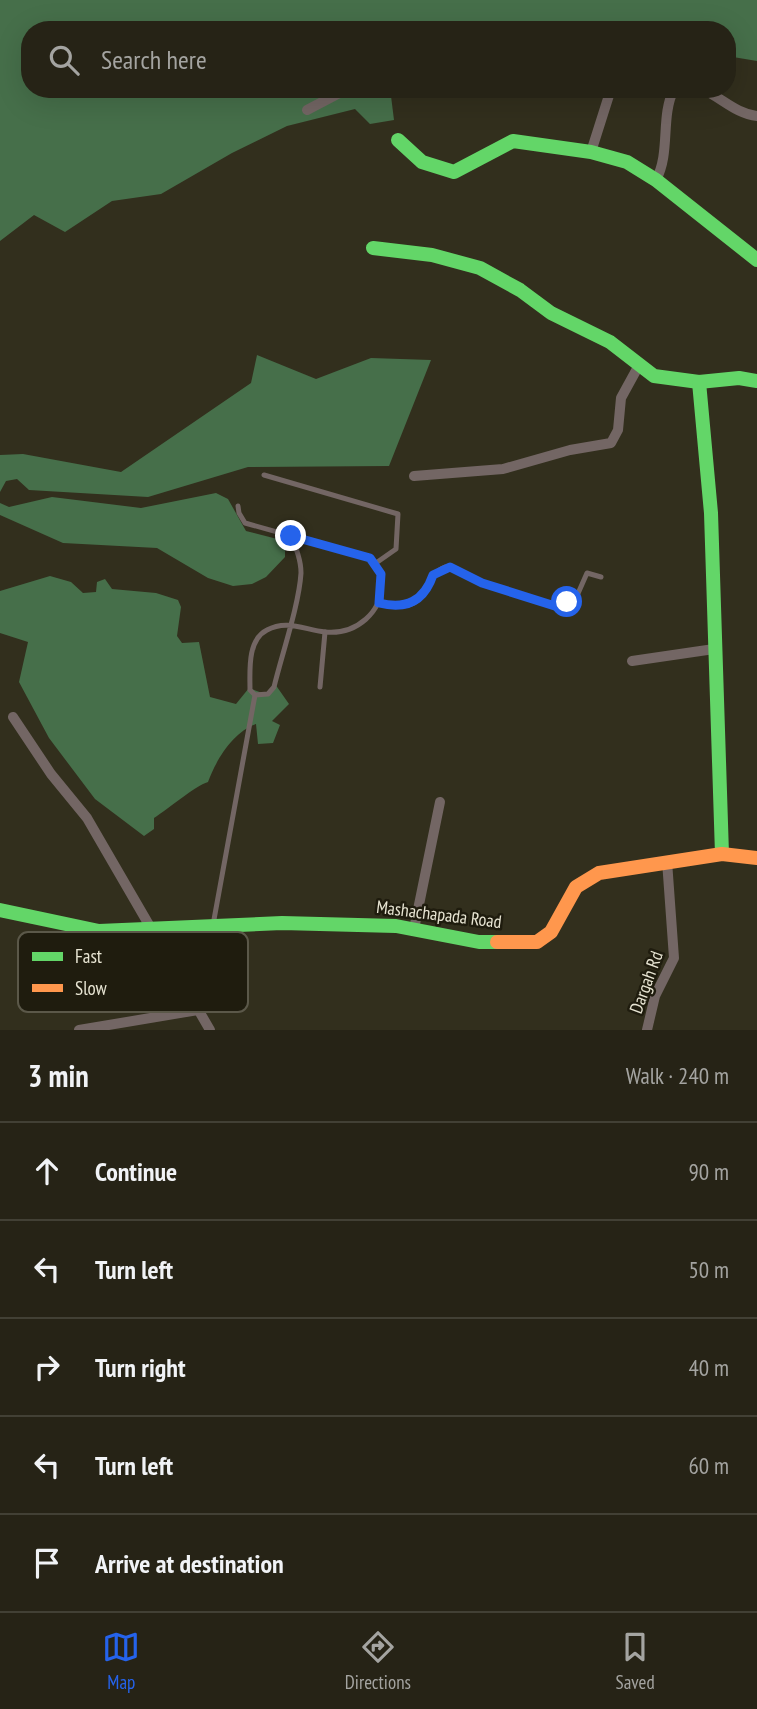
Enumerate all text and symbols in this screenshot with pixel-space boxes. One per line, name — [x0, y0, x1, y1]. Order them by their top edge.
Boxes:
search box — [21, 21, 736, 98]
icon: search — [45, 41, 83, 79]
text: Search here — [101, 43, 207, 76]
route end — [275, 520, 306, 551]
route start — [551, 586, 582, 617]
street label: Mashachapada Road — [375, 895, 503, 933]
legend — [18, 932, 248, 1012]
text: Fast — [75, 944, 103, 968]
street label: Dargah Rd — [624, 948, 668, 1016]
text: Slow — [75, 976, 108, 1000]
text: 3 min — [28, 1056, 89, 1095]
text: Walk · 240 m — [626, 1061, 729, 1090]
icon: ahead — [28, 1152, 66, 1190]
text: Continue — [95, 1155, 177, 1188]
text: 90 m — [688, 1157, 729, 1186]
icon: left — [28, 1250, 66, 1288]
text: Turn left — [95, 1253, 173, 1286]
text: 50 m — [688, 1255, 729, 1284]
icon: right — [28, 1348, 66, 1386]
text: Turn right — [95, 1351, 186, 1384]
text: 40 m — [688, 1353, 729, 1382]
icon: left — [28, 1446, 66, 1484]
text: Turn left — [95, 1449, 173, 1482]
text: 60 m — [688, 1451, 729, 1480]
icon: arrive — [28, 1544, 66, 1582]
text: Arrive at destination — [95, 1547, 284, 1580]
tab: Map — [102, 1628, 140, 1694]
tab: Directions — [345, 1628, 411, 1694]
tab: Saved — [616, 1628, 655, 1694]

